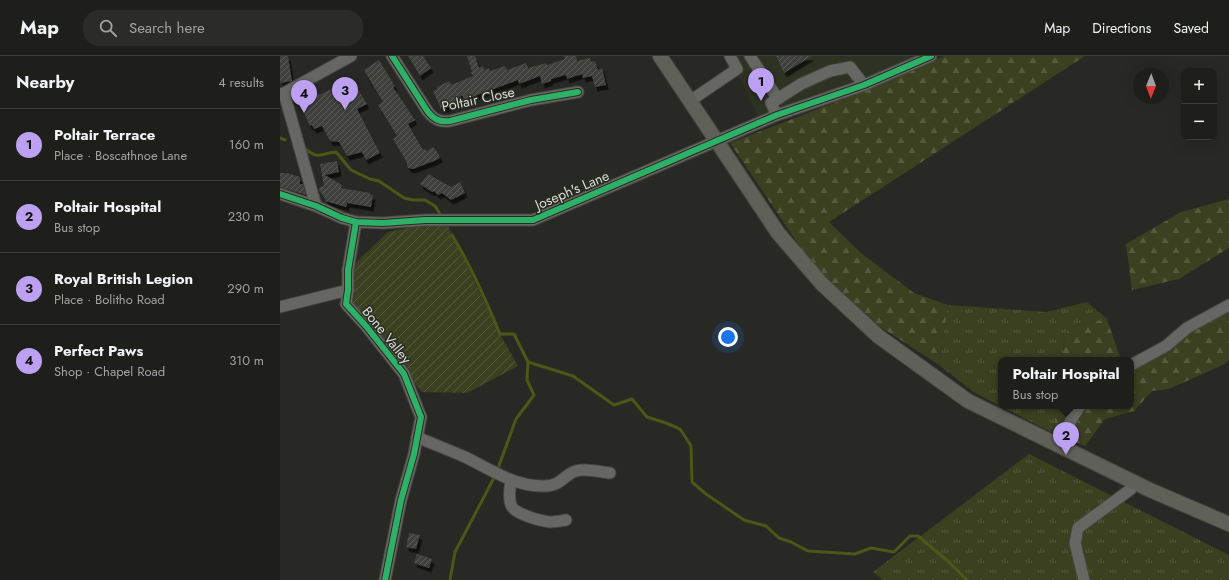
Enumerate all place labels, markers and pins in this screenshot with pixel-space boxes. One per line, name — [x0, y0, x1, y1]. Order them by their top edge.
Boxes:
pin: 1 — [748, 68, 774, 101]
pin: 3 — [332, 77, 358, 110]
pin: 4 — [291, 80, 317, 113]
pin: 2 — [1053, 422, 1079, 455]

